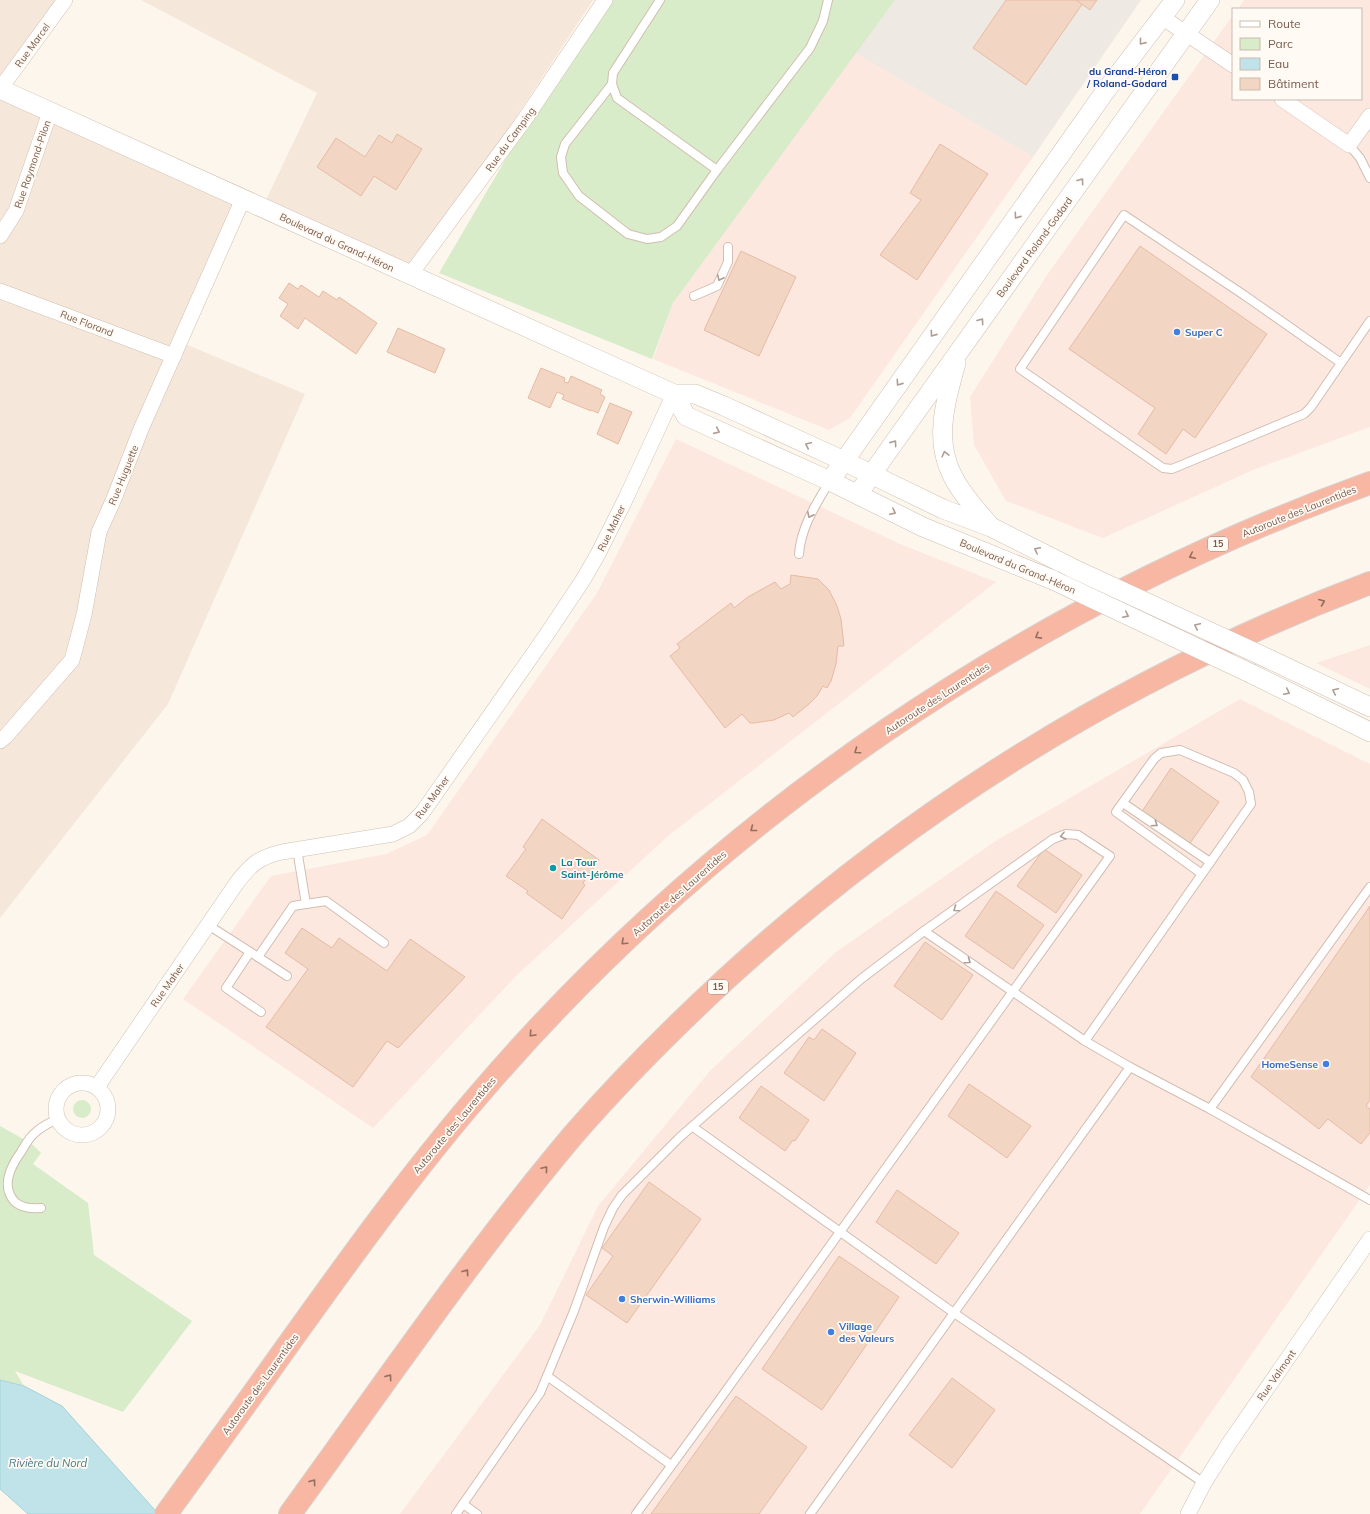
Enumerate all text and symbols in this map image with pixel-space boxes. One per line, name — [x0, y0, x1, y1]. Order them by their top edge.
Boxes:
legend — [1232, 8, 1362, 100]
text: Route — [1268, 16, 1301, 31]
street label: Rue Marcel — [12, 21, 53, 70]
text: Parc — [1268, 36, 1293, 51]
one-way arrow — [1140, 37, 1147, 44]
text: Eau — [1268, 56, 1289, 71]
place label: du Grand-Héron / Roland-Godard — [1086, 65, 1167, 90]
marker: du Grand-Héron / Roland-Godard — [1170, 72, 1180, 82]
text: Bâtiment — [1268, 76, 1319, 91]
street label: Rue du Camping — [483, 104, 538, 174]
street label: Rue Raymond-Pilon — [11, 118, 54, 210]
one-way arrow — [1076, 178, 1083, 185]
street label: Boulevard Roland-Godard — [994, 195, 1075, 300]
street label: Boulevard du Grand-Héron — [277, 210, 396, 275]
one-way arrow — [1014, 212, 1022, 219]
one-way arrow — [717, 274, 725, 282]
street label: Rue Florand — [58, 307, 115, 340]
one-way arrow — [976, 318, 983, 325]
place label: Super C — [1185, 326, 1223, 339]
marker: Super C — [1172, 327, 1182, 337]
one-way arrow — [931, 329, 938, 336]
one-way arrow — [896, 379, 904, 386]
one-way arrow — [713, 426, 721, 434]
one-way arrow — [889, 440, 897, 447]
one-way arrow — [805, 442, 813, 450]
street label: Rue Huguette — [106, 443, 141, 507]
one-way arrow — [941, 451, 950, 458]
street label: Autoroute des Laurentides — [1240, 483, 1358, 540]
street label: Rue Maher — [595, 502, 628, 554]
one-way arrow — [889, 507, 897, 514]
one-way arrow — [808, 510, 815, 518]
street label: Boulevard du Grand-Héron — [958, 536, 1078, 597]
road number: 15 — [1208, 537, 1228, 551]
one-way arrow — [1034, 547, 1041, 555]
one-way arrow — [1188, 551, 1196, 559]
one-way arrow — [1317, 599, 1325, 607]
one-way arrow — [1122, 610, 1130, 618]
one-way arrow — [1194, 623, 1202, 631]
one-way arrow — [1035, 631, 1042, 638]
street label: Autoroute des Laurentides — [882, 660, 992, 737]
one-way arrow — [1282, 687, 1290, 695]
one-way arrow — [1331, 688, 1339, 696]
one-way arrow — [854, 746, 861, 754]
street label: Rue Maher — [412, 773, 453, 821]
one-way arrow — [1151, 820, 1158, 827]
one-way arrow — [750, 824, 757, 831]
one-way arrow — [1060, 832, 1067, 840]
street label: Autoroute des Laurentides — [630, 848, 729, 939]
place label: La Tour Saint-Jérôme — [561, 856, 624, 881]
marker: La Tour Saint-Jérôme — [548, 863, 558, 873]
one-way arrow — [954, 904, 961, 911]
one-way arrow — [621, 937, 629, 945]
one-way arrow — [964, 956, 971, 964]
street label: Rue Maher — [148, 961, 187, 1010]
road number: 15 — [708, 980, 728, 994]
one-way arrow — [530, 1030, 537, 1037]
place label: HomeSense — [1261, 1058, 1319, 1071]
marker: HomeSense — [1321, 1059, 1331, 1069]
street label: Autoroute des Laurentides — [410, 1074, 499, 1176]
one-way arrow — [541, 1167, 548, 1174]
one-way arrow — [461, 1269, 469, 1276]
place label: Sherwin-Williams — [630, 1293, 715, 1306]
marker: Sherwin-Williams — [617, 1294, 627, 1304]
place label: Village des Valeurs — [838, 1320, 894, 1345]
marker: Village des Valeurs — [826, 1327, 836, 1337]
street label: Autoroute des Laurentides — [219, 1331, 302, 1438]
street label: Rue Valmont — [1254, 1347, 1299, 1403]
one-way arrow — [384, 1375, 391, 1382]
water label: Rivière du Nord — [9, 1456, 88, 1470]
one-way arrow — [308, 1480, 315, 1487]

